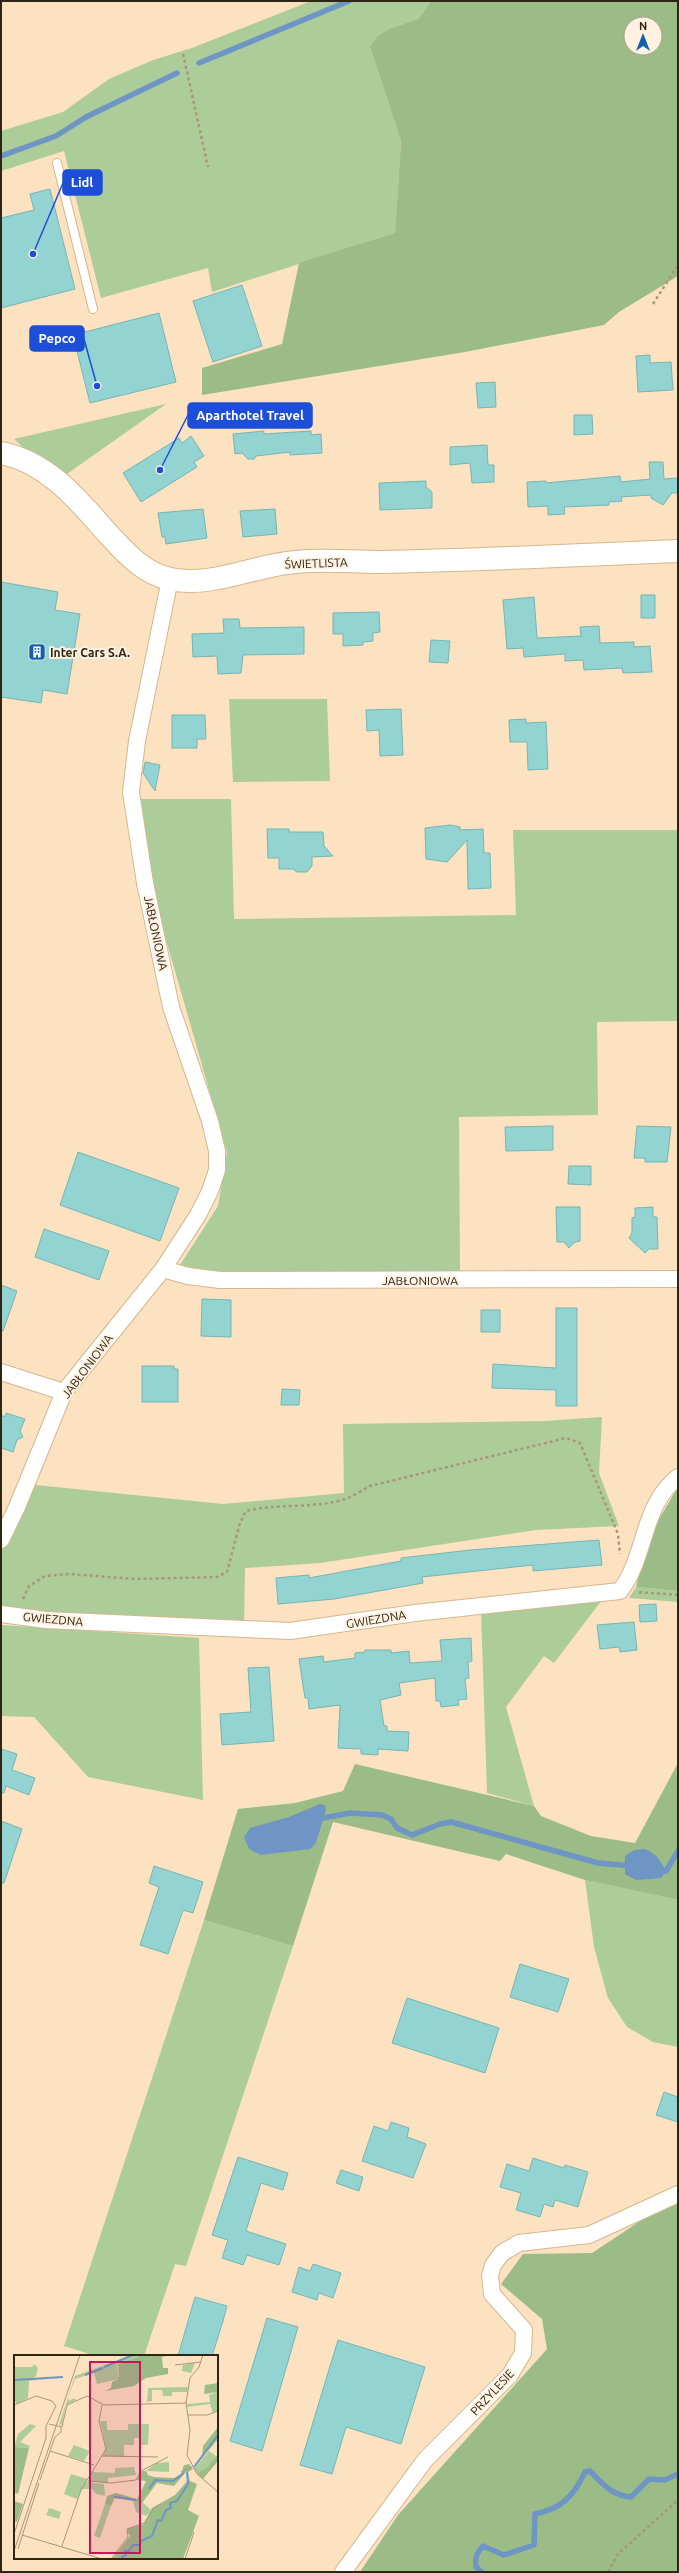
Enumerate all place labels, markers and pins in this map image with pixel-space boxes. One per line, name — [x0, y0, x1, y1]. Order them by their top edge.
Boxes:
callout: Lidl — [63, 170, 102, 195]
callout: Pepco — [30, 326, 84, 351]
callout: Aparthotel Travel — [188, 403, 312, 428]
building icon: Inter Cars S.A. — [27, 642, 47, 662]
place label: Inter Cars S.A. — [50, 646, 130, 659]

